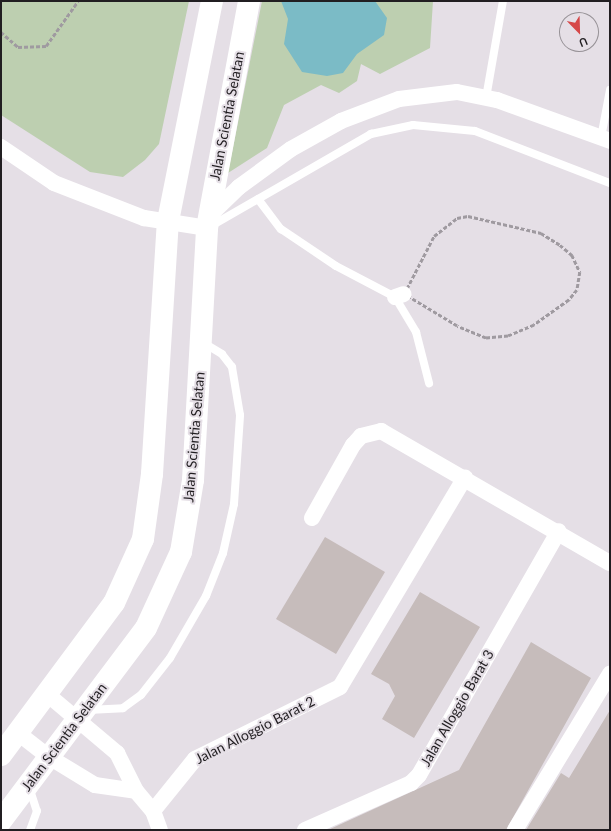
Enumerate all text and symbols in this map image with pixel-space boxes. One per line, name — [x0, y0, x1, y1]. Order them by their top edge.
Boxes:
north arrow — [559, 12, 599, 52]
text: U — [577, 35, 590, 50]
street label: Jalan Scientia Selatan — [206, 50, 248, 182]
street label: Jalan Scientia Selatan — [180, 371, 208, 503]
street label: Jalan Alloggio Barat 3 — [417, 647, 497, 769]
street label: Jalan Scientia Selatan — [18, 680, 110, 794]
street label: Jalan Alloggio Barat 2 — [192, 693, 318, 767]

